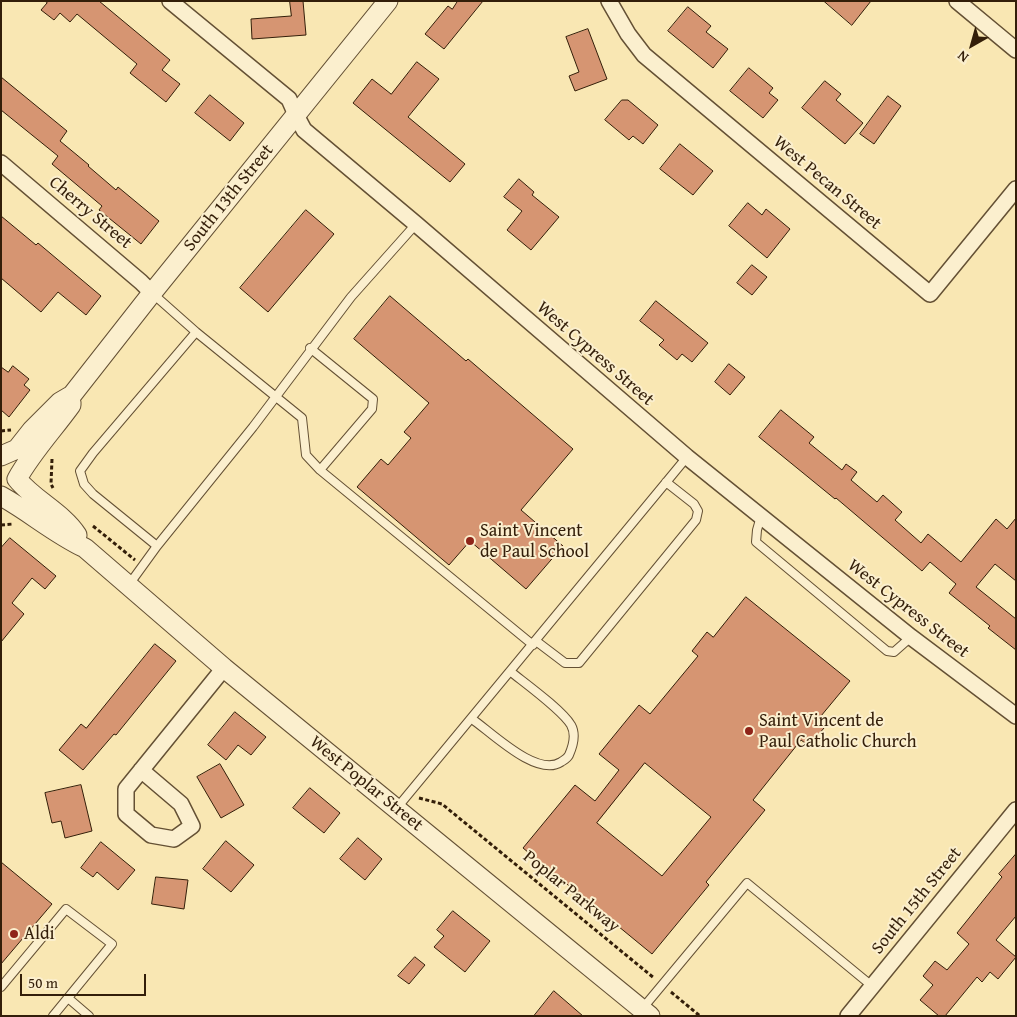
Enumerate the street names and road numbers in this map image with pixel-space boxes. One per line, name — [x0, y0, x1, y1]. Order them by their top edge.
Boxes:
street label: West Pecan Street — [768, 131, 886, 235]
street label: South 13th Street — [179, 140, 279, 256]
street label: Cherry Street — [44, 172, 136, 254]
street label: West Cypress Street — [532, 297, 658, 411]
street label: West Cypress Street — [843, 555, 973, 663]
street label: West Poplar Street — [305, 732, 427, 836]
street label: South 15th Street — [867, 843, 967, 959]
street label: Poplar Parkway — [518, 846, 624, 938]

